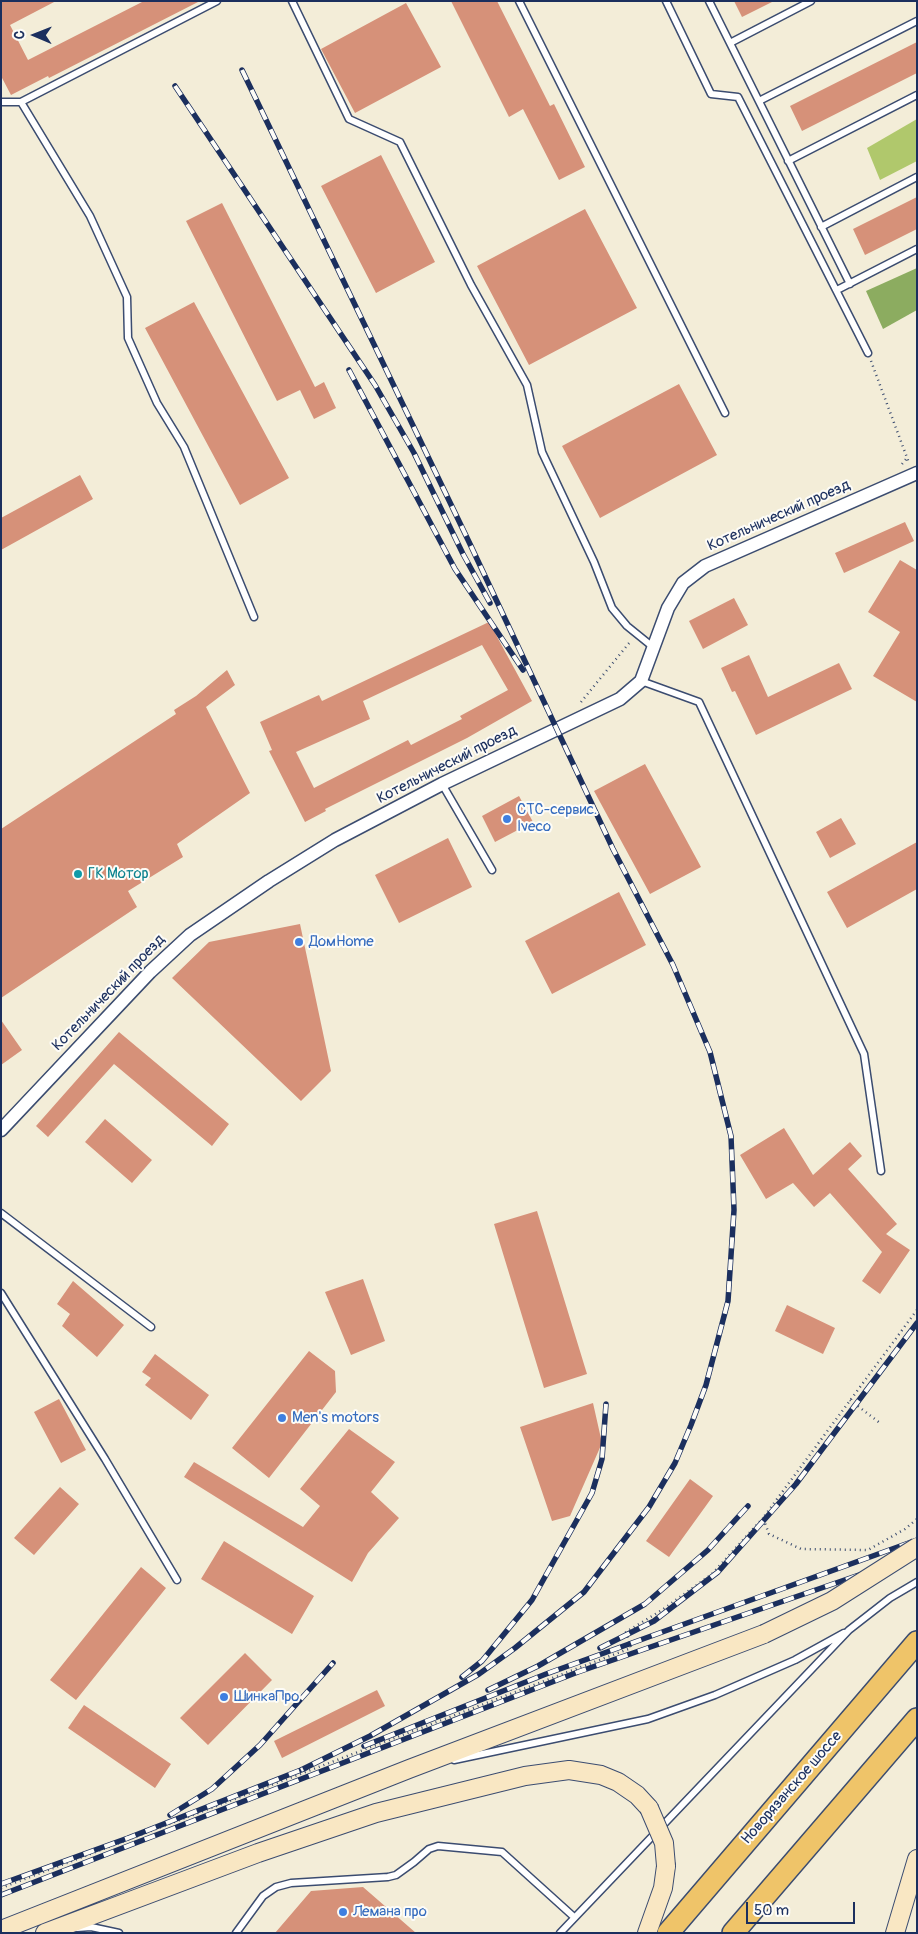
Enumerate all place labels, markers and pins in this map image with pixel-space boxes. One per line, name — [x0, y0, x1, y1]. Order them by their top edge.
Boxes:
place label: СТС-сервис. Iveco — [517, 801, 597, 836]
marker: СТС-сервис. Iveco — [501, 813, 513, 825]
place label: ГК Мотор — [88, 865, 149, 883]
marker: ГК Мотор — [72, 868, 84, 880]
place label: ДомHome — [309, 933, 374, 951]
marker: ДомHome — [293, 936, 305, 948]
place label: Men's motors — [292, 1409, 379, 1427]
marker: Men's motors — [276, 1412, 288, 1424]
place label: ШинкаПро — [234, 1688, 299, 1706]
marker: ШинкаПро — [218, 1691, 230, 1703]
place label: Лемана про — [353, 1903, 427, 1921]
marker: Лемана про — [337, 1906, 349, 1918]

